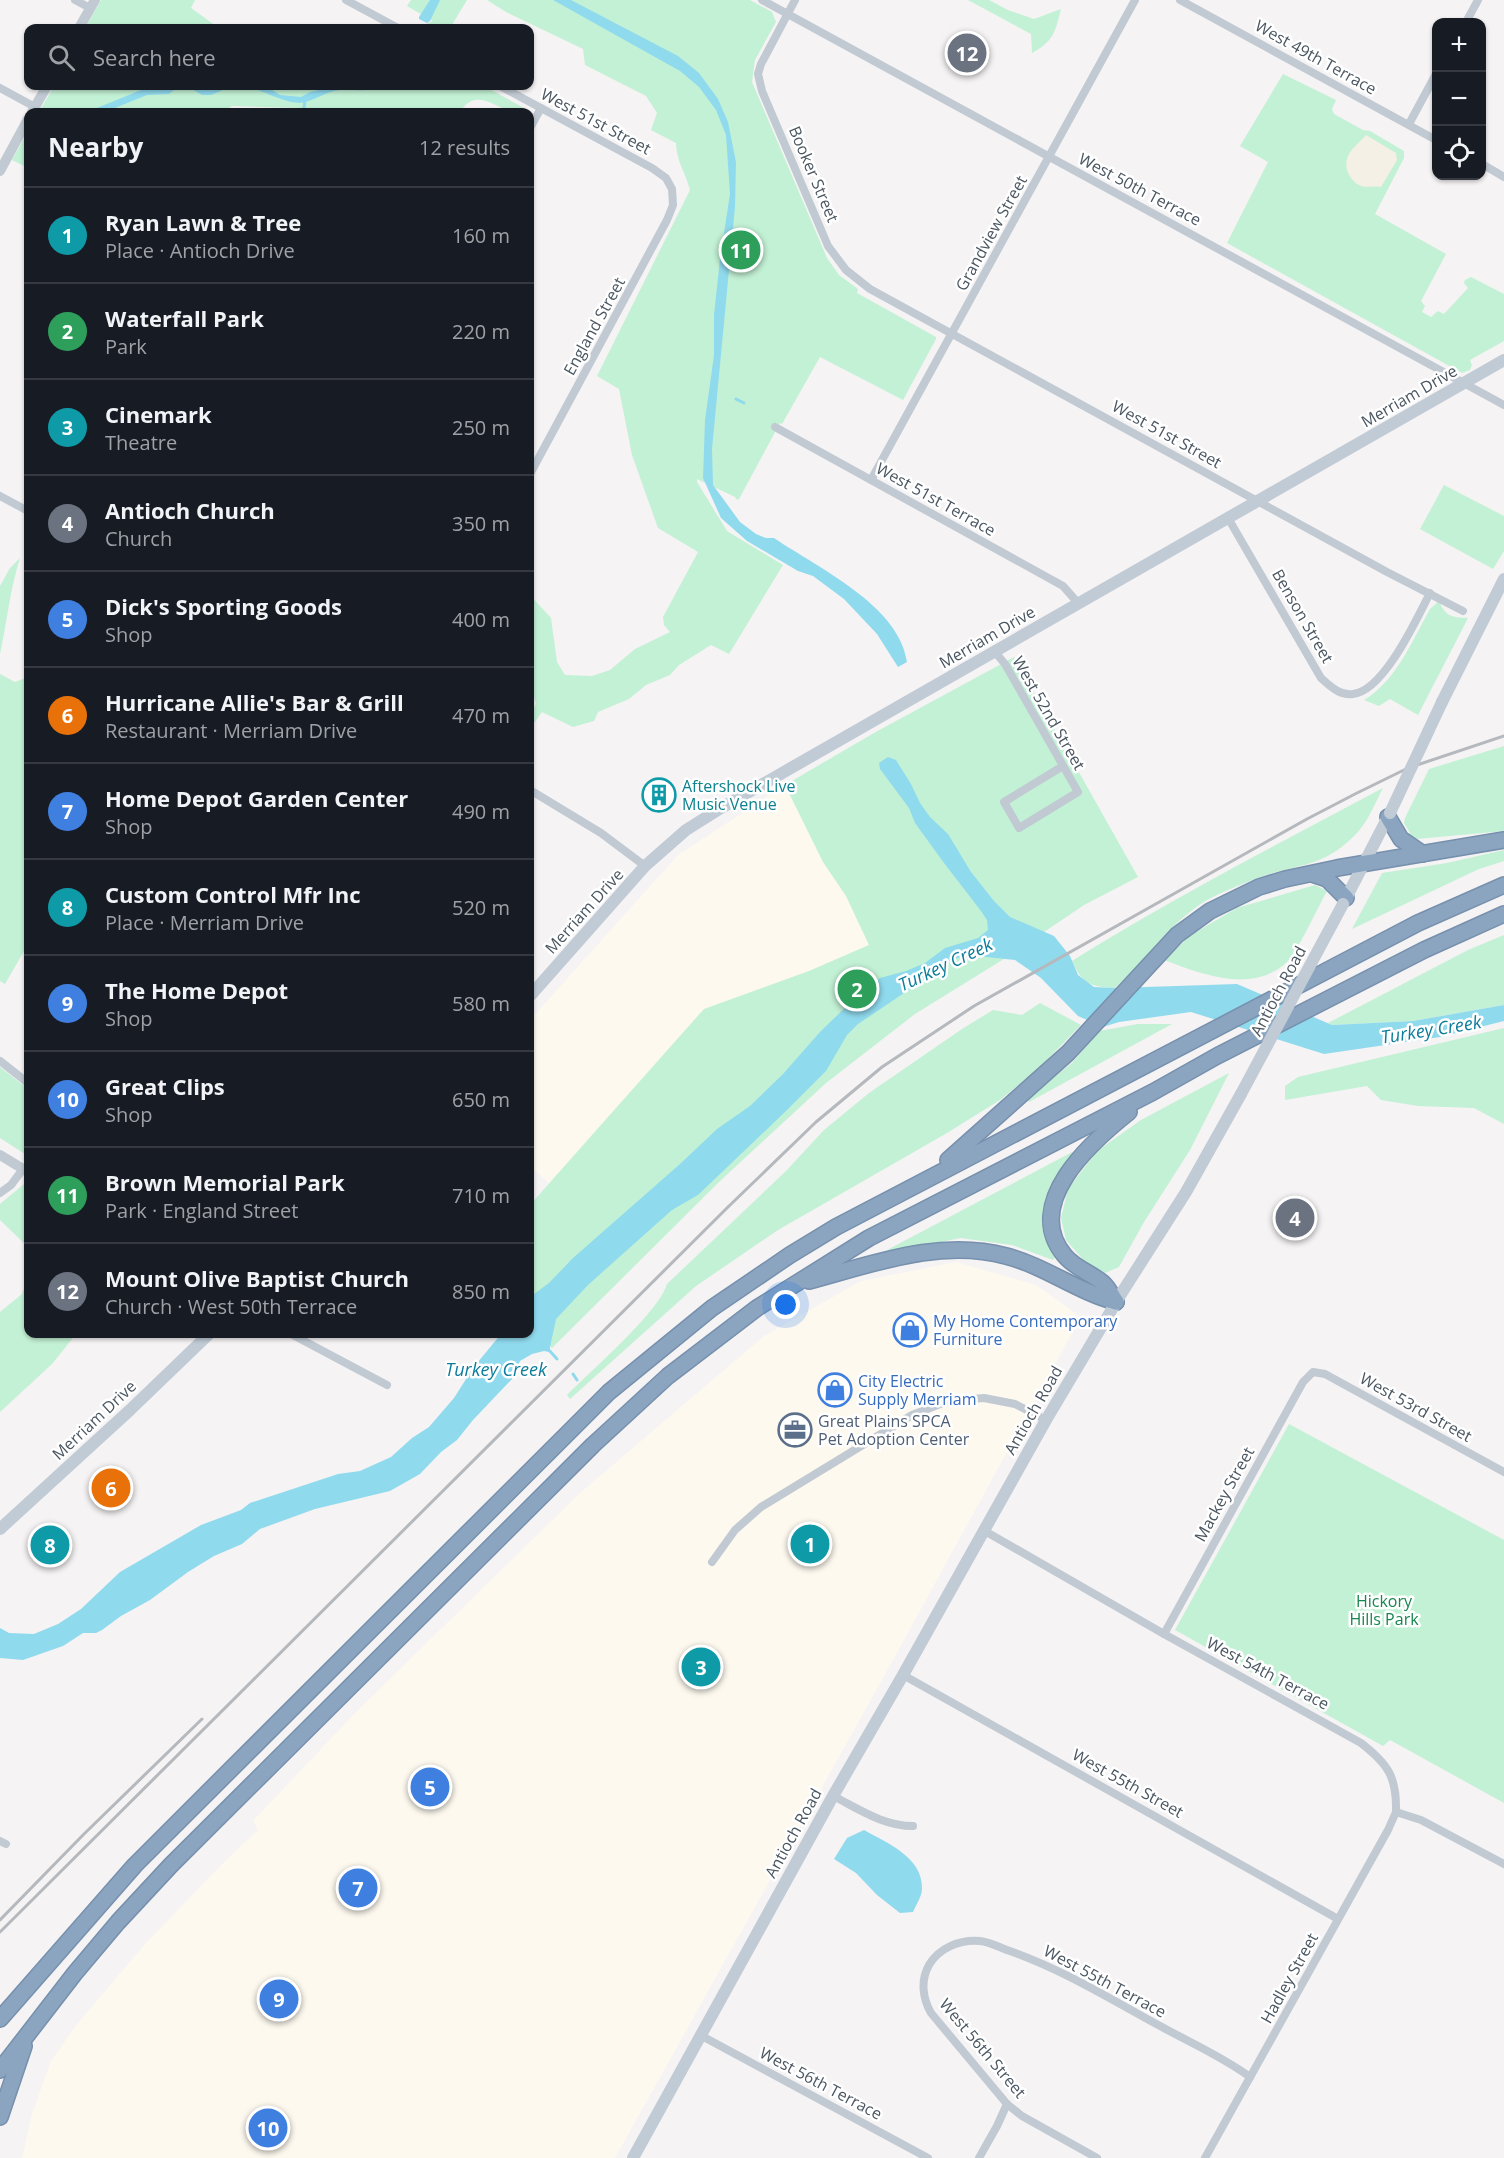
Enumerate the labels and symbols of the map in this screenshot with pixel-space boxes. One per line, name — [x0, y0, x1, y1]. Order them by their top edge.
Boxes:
street label: West 49th Terrace — [1251, 15, 1381, 100]
pin: 12 — [948, 31, 986, 76]
street label: West 51st Street — [537, 83, 655, 159]
street label: Booker Street — [784, 123, 844, 226]
street label: West 50th Terrace — [1075, 147, 1205, 231]
street label: Grandview Street — [950, 171, 1032, 295]
pin: 11 — [722, 228, 760, 272]
street label: England Street — [558, 273, 630, 379]
street label: Merriam Drive — [1357, 360, 1461, 432]
street label: West 51st Street — [1108, 395, 1226, 473]
street label: West 51st Terrace — [872, 457, 1000, 541]
street label: Benson Street — [1267, 565, 1339, 667]
street label: Merriam Drive — [935, 601, 1039, 673]
street label: West 52nd Street — [1007, 652, 1091, 774]
place label: Aftershock Live Music Venue — [682, 775, 795, 815]
building icon: Aftershock Live Music Venue — [641, 777, 677, 813]
street label: Merriam Drive — [540, 864, 628, 958]
water label: Turkey Creek — [894, 931, 997, 996]
street label: Antioch Road — [1245, 942, 1311, 1040]
pin: 2 — [838, 966, 876, 1012]
water label: Turkey Creek — [1379, 1009, 1484, 1049]
pin: 4 — [1276, 1196, 1314, 1240]
your location — [771, 1290, 800, 1319]
place label: My Home Contemporary Furniture — [933, 1310, 1118, 1350]
shop icon: My Home Contemporary Furniture — [892, 1312, 928, 1348]
water label: Turkey Creek — [445, 1357, 548, 1381]
street label: Antioch Road — [999, 1362, 1067, 1458]
street label: West 53rd Street — [1356, 1367, 1476, 1447]
place label: City Electric Supply Merriam — [858, 1370, 977, 1410]
shop icon: City Electric Supply Merriam — [817, 1372, 853, 1408]
street label: Merriam Drive — [47, 1375, 141, 1465]
place label: Great Plains SPCA Pet Adoption Center — [818, 1410, 970, 1450]
office icon: Great Plains SPCA Pet Adoption Center — [777, 1412, 813, 1448]
street label: Mackey Street — [1189, 1442, 1259, 1545]
pin: 6 — [92, 1466, 130, 1510]
pin: 8 — [31, 1522, 70, 1568]
pin: 1 — [790, 1522, 830, 1566]
park label: Hickory Hills Park — [1349, 1590, 1419, 1630]
street label: West 54th Terrace — [1203, 1631, 1333, 1715]
pin: 3 — [682, 1644, 720, 1690]
street label: West 55th Street — [1068, 1743, 1188, 1823]
pin: 5 — [410, 1764, 450, 1810]
street label: Antioch Road — [759, 1784, 827, 1882]
pin: 7 — [338, 1866, 378, 1910]
street label: Hadley Street — [1255, 1929, 1323, 2027]
street label: West 55th Terrace — [1040, 1939, 1170, 2023]
pin: 9 — [260, 1976, 298, 2022]
street label: West 56th Street — [935, 1993, 1031, 2103]
street label: West 56th Terrace — [756, 2041, 886, 2125]
pin: 10 — [248, 2106, 288, 2150]

